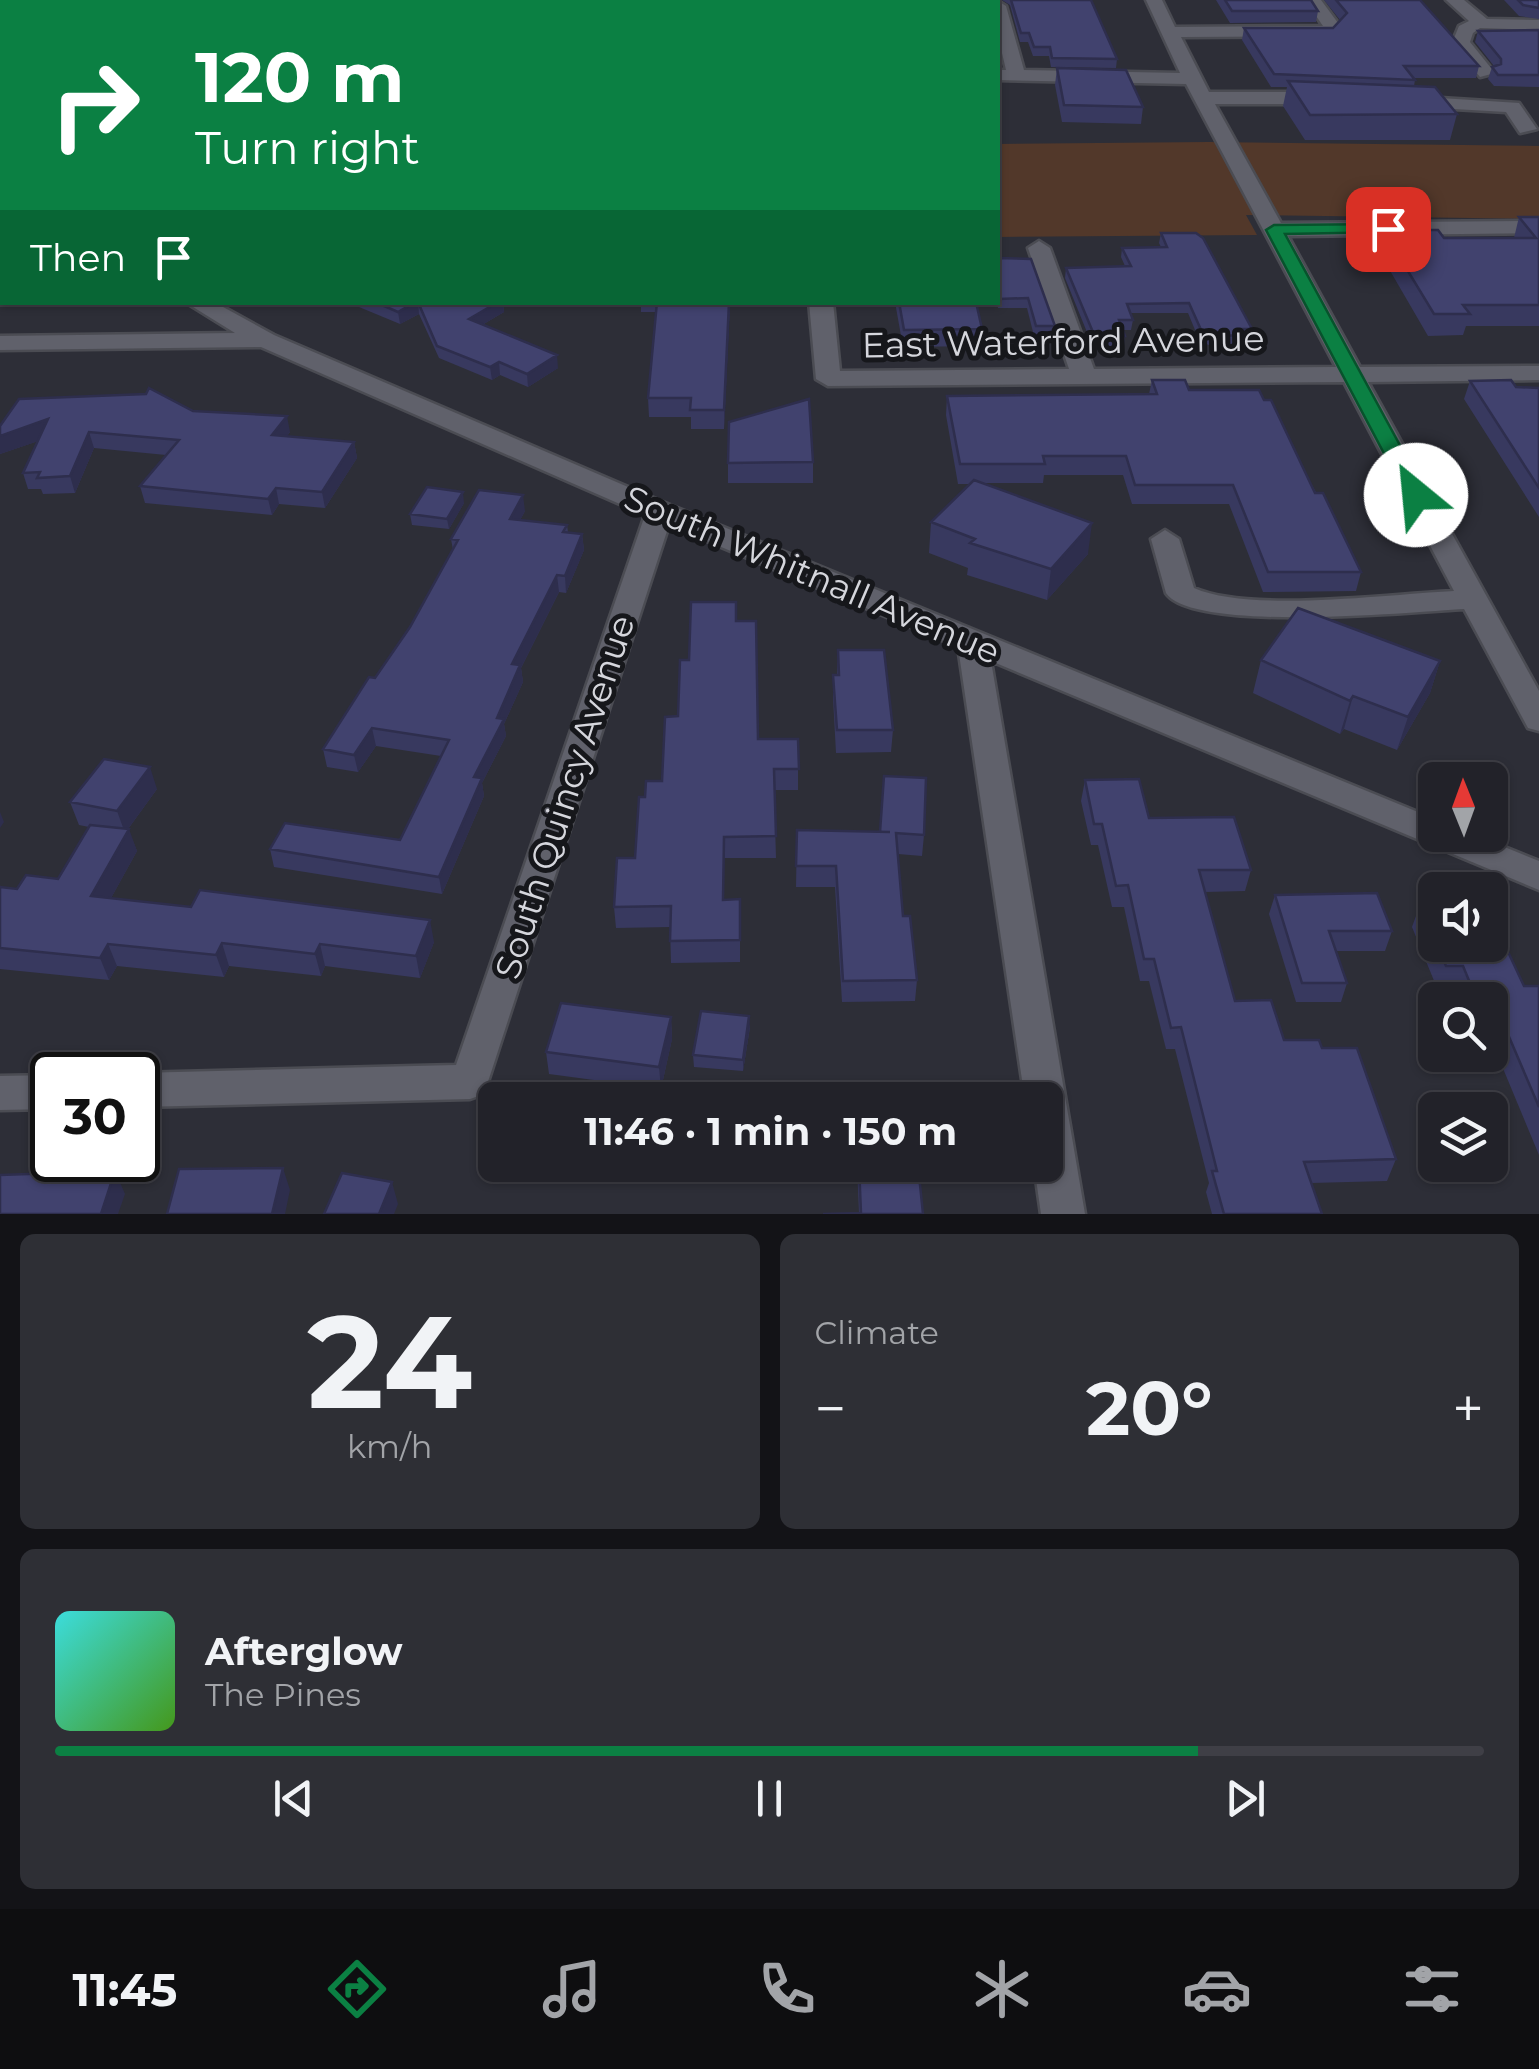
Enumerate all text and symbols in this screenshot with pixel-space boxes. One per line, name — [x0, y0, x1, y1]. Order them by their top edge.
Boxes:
text: 120 m — [195, 34, 405, 120]
icon: right — [30, 40, 160, 170]
text: Turn right — [195, 120, 420, 175]
pin — [1346, 187, 1431, 272]
icon: arrive — [1361, 202, 1416, 257]
icon: arrive — [146, 230, 201, 285]
text: Then — [30, 234, 126, 281]
street label: East Waterford Avenue — [861, 316, 1265, 367]
position arrow — [1364, 443, 1468, 547]
street label: South Whitnall Avenue — [618, 476, 1006, 673]
street label: South Quincy Avenue — [485, 610, 644, 984]
north arrow — [1418, 762, 1508, 852]
map controls — [1418, 762, 1508, 1182]
button: sound — [1418, 872, 1508, 962]
button: search — [1418, 982, 1508, 1072]
speed limit sign: 30 — [30, 1052, 160, 1182]
button: layers — [1418, 1092, 1508, 1182]
text: 11:46 · 1 min · 150 m — [584, 1108, 957, 1155]
text: 24 — [307, 1282, 472, 1441]
text: Climate — [815, 1313, 939, 1352]
text: 20° — [1086, 1362, 1213, 1454]
text: − — [815, 1375, 846, 1442]
text: + — [1452, 1375, 1484, 1442]
text: km/h — [347, 1427, 432, 1466]
text: Afterglow — [205, 1628, 403, 1675]
text: The Pines — [205, 1675, 361, 1714]
icon: previous — [266, 1771, 321, 1826]
icon: pause — [742, 1771, 797, 1826]
icon: next — [1218, 1771, 1273, 1826]
icon: directions — [322, 1954, 392, 2024]
icon: music — [537, 1954, 607, 2024]
icon: phone — [752, 1954, 822, 2024]
icon: climate — [967, 1954, 1037, 2024]
icon: car — [1182, 1954, 1252, 2024]
icon: filters — [1397, 1954, 1467, 2024]
text: 11:45 — [72, 1962, 177, 2017]

